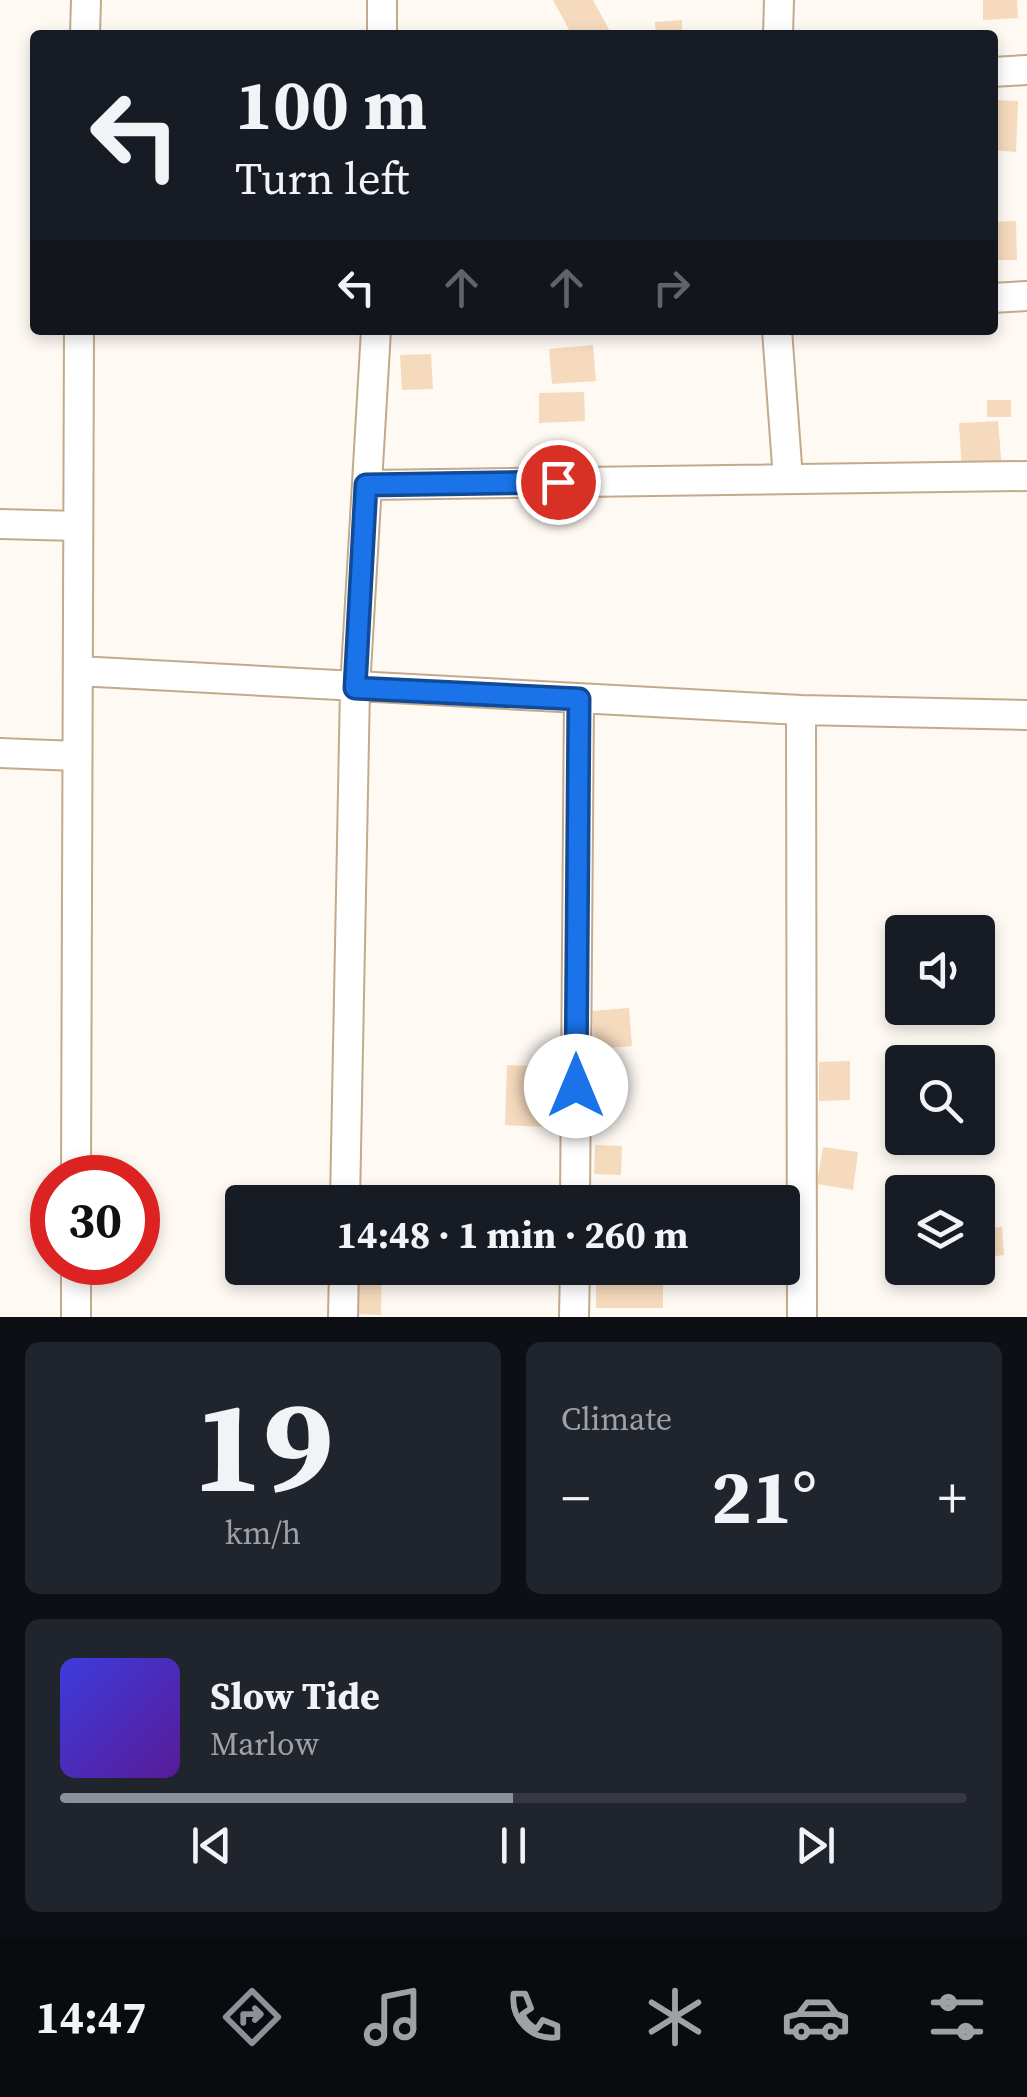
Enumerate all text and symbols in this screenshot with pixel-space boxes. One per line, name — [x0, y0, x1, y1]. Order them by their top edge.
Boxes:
text: 100 m — [235, 56, 427, 152]
icon: left — [70, 70, 200, 200]
text: Turn left — [235, 147, 409, 209]
icon: left — [329, 260, 384, 315]
icon: ahead — [434, 260, 489, 315]
icon: ahead — [539, 260, 594, 315]
icon: right — [644, 260, 699, 315]
pin — [516, 440, 601, 525]
icon: arrive — [531, 455, 586, 510]
map controls — [885, 915, 995, 1285]
button: sound — [885, 915, 995, 1025]
position arrow — [524, 1034, 628, 1138]
button: search — [885, 1045, 995, 1155]
speed limit sign: 30 — [30, 1155, 160, 1285]
button: layers — [885, 1175, 995, 1285]
text: 14:48 · 1 min · 260 m — [336, 1209, 689, 1261]
text: 19 — [193, 1356, 333, 1535]
text: Climate — [561, 1397, 672, 1441]
text: 21° — [711, 1445, 817, 1548]
text: − — [561, 1460, 590, 1535]
text: + — [938, 1460, 967, 1535]
text: km/h — [225, 1511, 301, 1555]
text: Slow Tide — [210, 1670, 380, 1722]
text: Marlow — [210, 1722, 319, 1766]
icon: previous — [184, 1818, 239, 1873]
icon: pause — [486, 1818, 541, 1873]
icon: next — [788, 1818, 843, 1873]
icon: directions — [217, 1982, 287, 2052]
icon: music — [358, 1982, 428, 2052]
icon: phone — [499, 1982, 569, 2052]
icon: climate — [640, 1982, 710, 2052]
icon: car — [781, 1982, 851, 2052]
icon: filters — [922, 1982, 992, 2052]
text: 14:47 — [35, 1986, 146, 2048]

